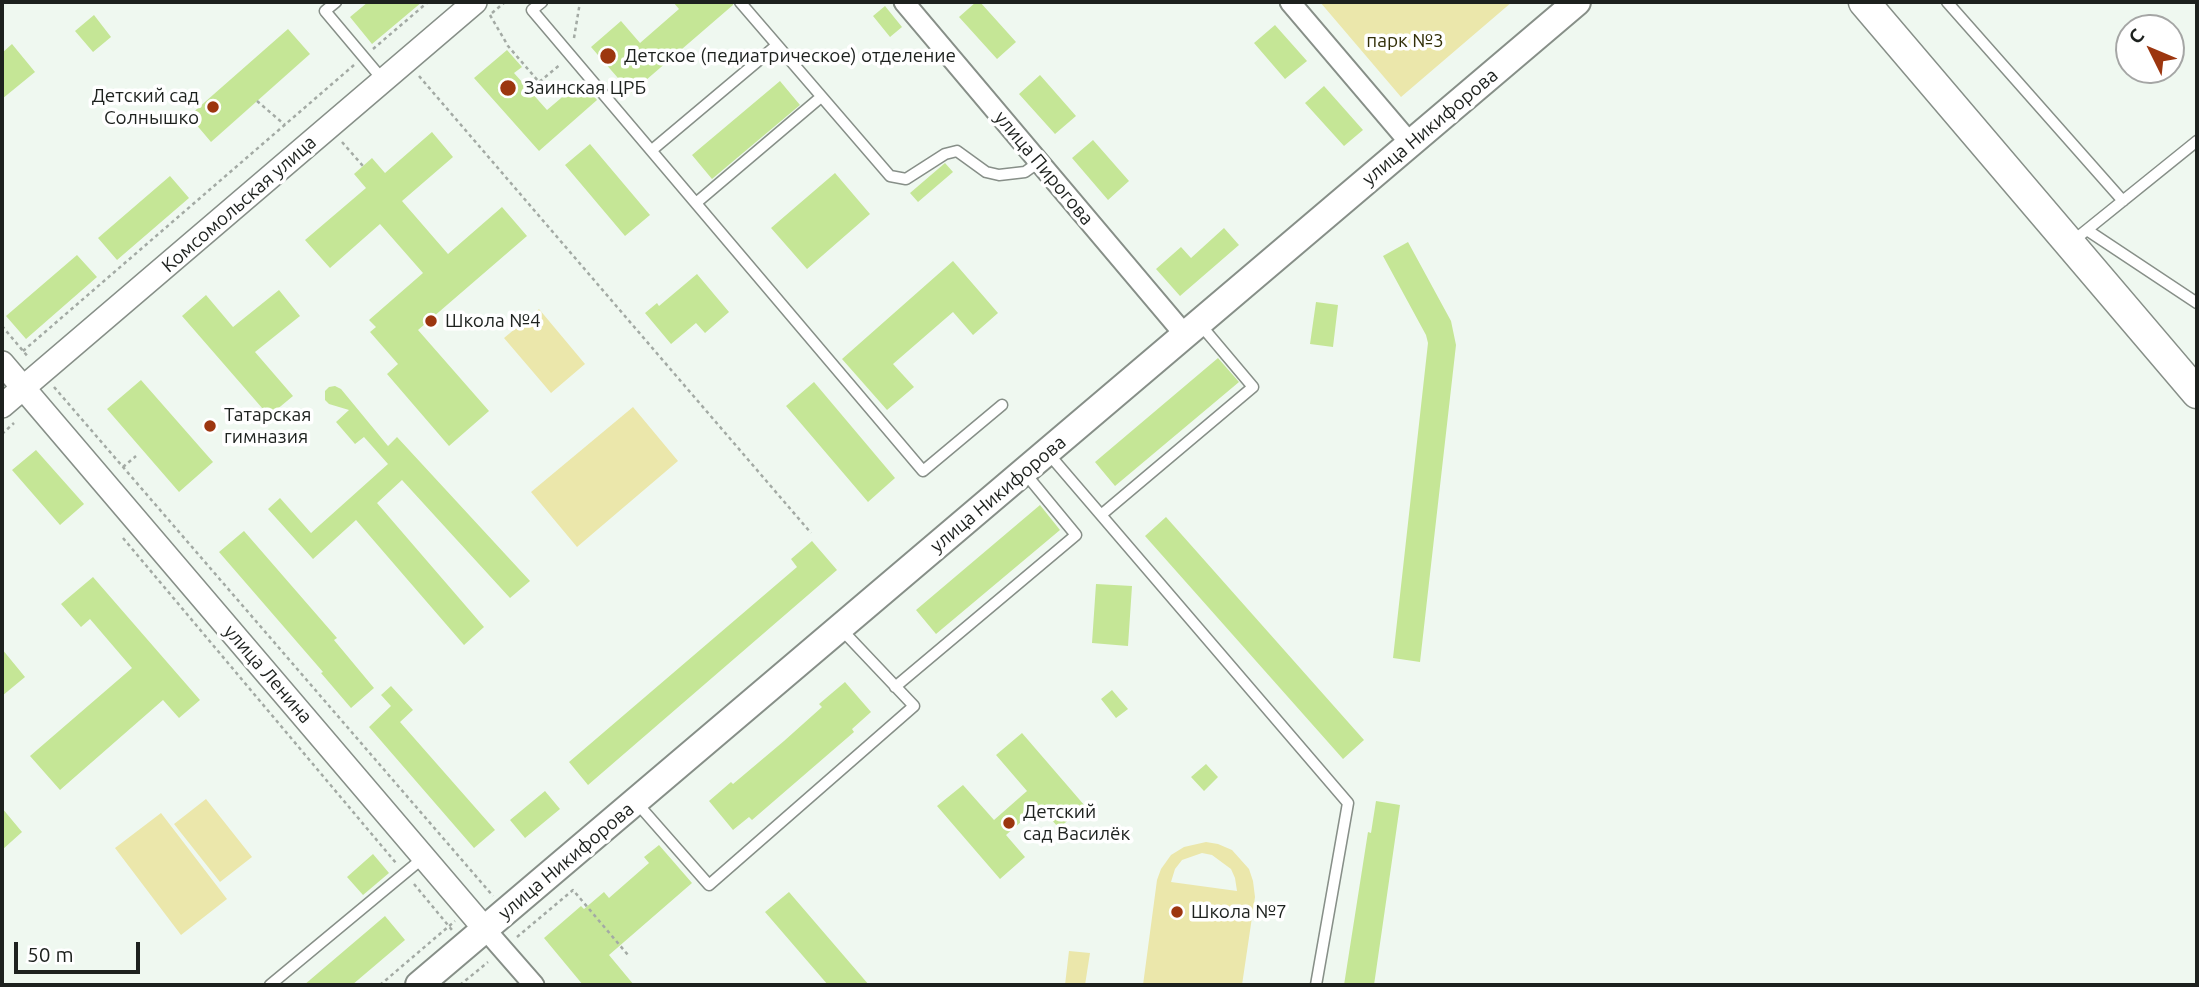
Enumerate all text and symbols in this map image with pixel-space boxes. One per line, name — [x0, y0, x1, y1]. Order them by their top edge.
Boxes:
north arrow — [2115, 14, 2185, 84]
text: С — [2124, 24, 2148, 48]
park label: парк №3 — [1366, 30, 1444, 52]
place label: Детское (педиатрическое) отделение — [624, 45, 956, 67]
marker: Детское (педиатрическое) отделение — [598, 46, 618, 66]
street label: улица Никифорова — [1358, 64, 1502, 190]
place label: Заинская ЦРБ — [524, 77, 646, 99]
marker: Заинская ЦРБ — [498, 78, 518, 98]
place label: Детский сад Солнышко — [92, 85, 199, 129]
marker: Детский сад Солнышко — [205, 99, 221, 115]
street label: улица Пирогова — [990, 106, 1098, 230]
street label: Комсомольская улица — [157, 131, 321, 277]
place label: Школа №4 — [445, 310, 541, 332]
marker: Школа №4 — [423, 313, 439, 329]
place label: Татарская гимназия — [224, 404, 311, 448]
marker: Татарская гимназия — [202, 418, 218, 434]
street label: улица Никифорова — [926, 431, 1070, 557]
street label: улица Ленина — [219, 620, 317, 728]
street label: улица Никифорова — [494, 798, 638, 924]
place label: Детский сад Василёк — [1023, 801, 1130, 845]
marker: Детский сад Василёк — [1001, 815, 1017, 831]
place label: Школа №7 — [1191, 901, 1287, 923]
marker: Школа №7 — [1169, 904, 1185, 920]
scale bar — [18, 928, 144, 972]
text: 50 m — [27, 942, 74, 966]

